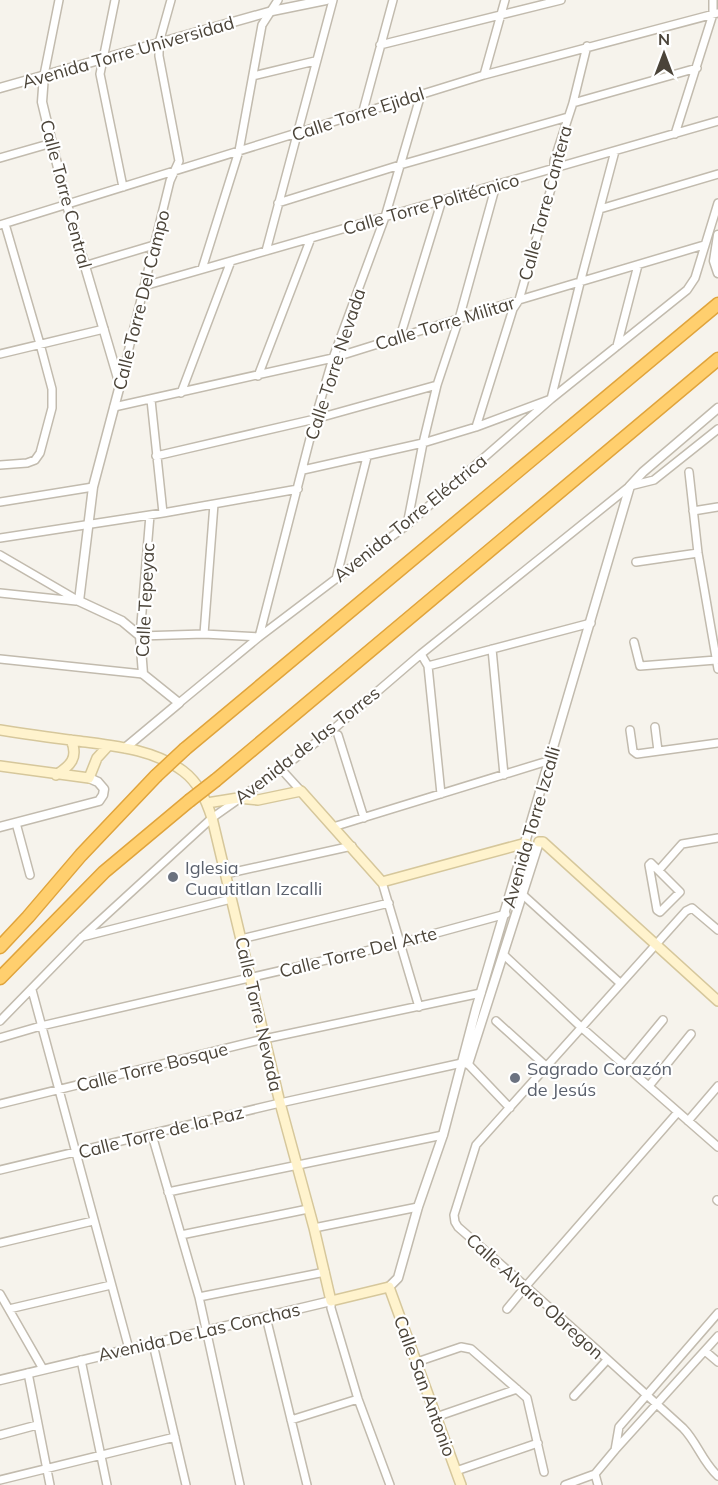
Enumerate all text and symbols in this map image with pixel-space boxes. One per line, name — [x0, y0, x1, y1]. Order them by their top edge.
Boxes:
street label: Avenida Torre Universidad — [19, 11, 237, 93]
north arrow — [634, 24, 694, 84]
text: N — [658, 29, 670, 49]
street label: Calle Torre Ejidal — [289, 82, 427, 146]
street label: Calle Torre Central — [35, 117, 97, 271]
street label: Calle Torre Cantera — [513, 123, 577, 283]
street label: Calle Torre Politécnico — [340, 168, 522, 240]
street label: Calle Torre Del Campo — [107, 207, 175, 393]
street label: Calle Torre Nevada — [300, 285, 370, 443]
street label: Calle Torre Militar — [372, 291, 518, 355]
street label: Avenida Torre Eléctrica — [329, 449, 491, 587]
street label: Calle Tepeyac — [131, 542, 159, 658]
street label: Avenida de las Torres — [230, 681, 384, 809]
street label: Avenida Torre Izcalli — [497, 744, 565, 910]
place label: Iglesia Cuautitlan Izcalli — [185, 856, 322, 900]
marker: Iglesia Cuautitlan Izcalli — [166, 870, 180, 884]
street label: Calle Torre Del Arte — [277, 921, 439, 983]
street label: Calle Torre Nevada — [230, 934, 288, 1094]
street label: Calle Torre Bosque — [74, 1037, 230, 1097]
place label: Sagrado Corazón de Jesús — [527, 1057, 672, 1101]
marker: Sagrado Corazón de Jesús — [508, 1071, 522, 1085]
street label: Calle Torre de la Paz — [76, 1100, 246, 1164]
street label: Calle Alvaro Obregon — [461, 1228, 609, 1364]
street label: Avenida De Las Conchas — [96, 1298, 302, 1366]
street label: Calle San Antonio — [389, 1312, 461, 1460]

